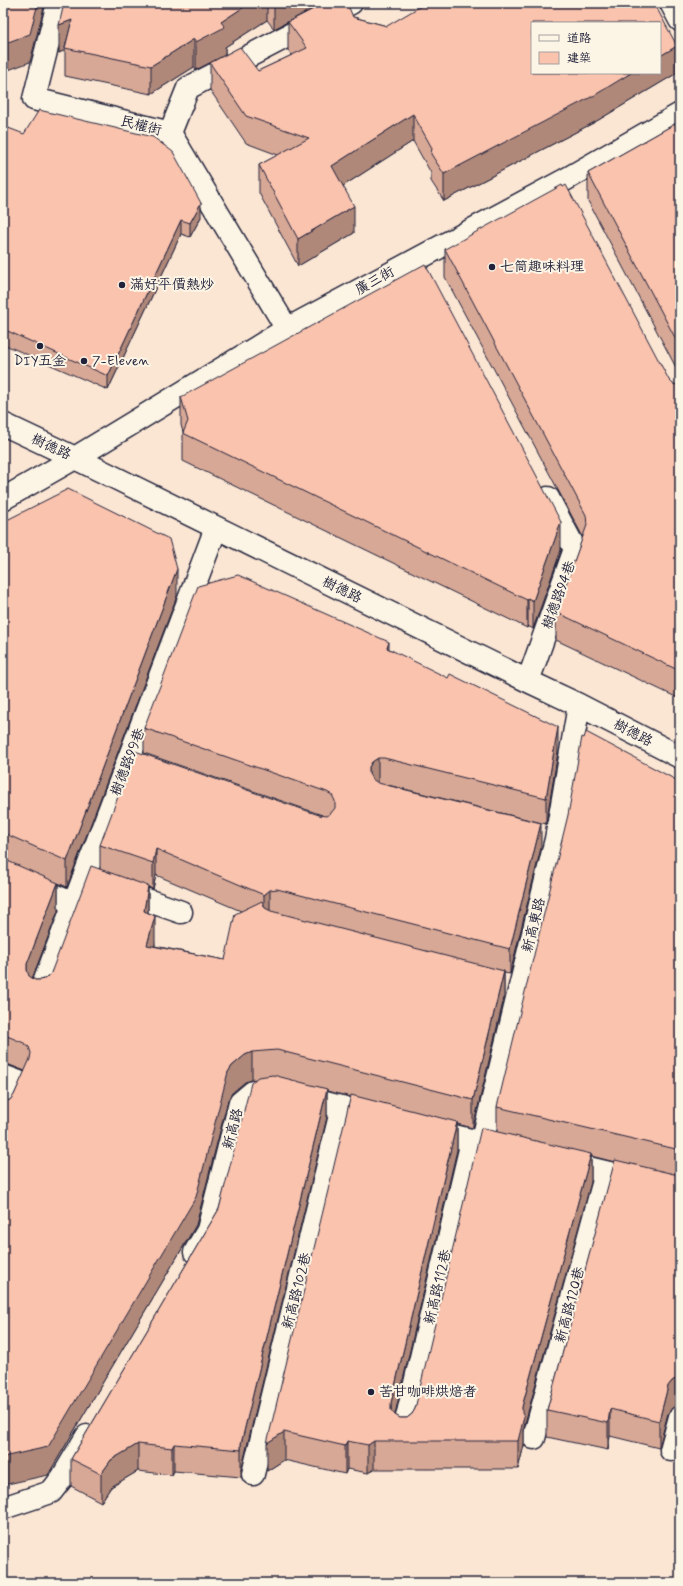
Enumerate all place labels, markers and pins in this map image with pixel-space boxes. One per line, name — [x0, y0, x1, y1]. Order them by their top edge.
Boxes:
place label: 七筒趣味料理 — [500, 258, 584, 276]
marker: 七筒趣味料理 — [487, 262, 497, 272]
place label: 滿好平價熱炒 — [130, 276, 214, 294]
marker: 滿好平價熱炒 — [117, 280, 127, 290]
marker: DIY五金 — [35, 341, 45, 351]
place label: DIY五金 — [14, 352, 66, 370]
place label: 7-Eleven — [92, 352, 150, 370]
marker: 7-Eleven — [79, 356, 89, 366]
place label: 苦甘咖啡烘焙者 — [379, 1383, 477, 1401]
marker: 苦甘咖啡烘焙者 — [366, 1387, 376, 1397]

